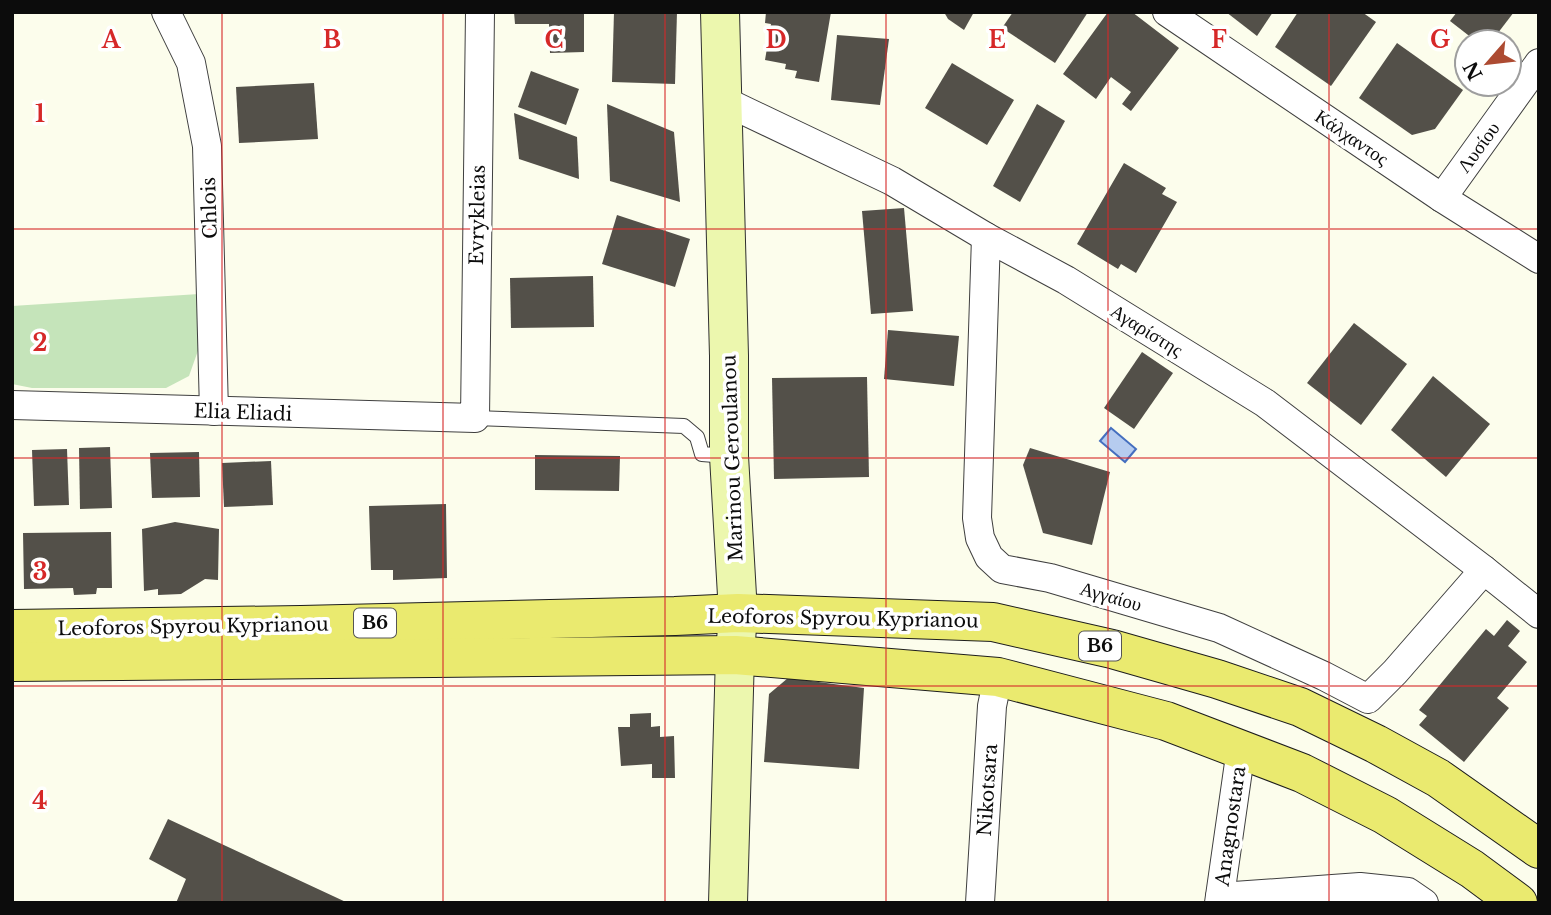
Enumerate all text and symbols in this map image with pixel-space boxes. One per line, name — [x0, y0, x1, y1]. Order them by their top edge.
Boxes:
text: A — [101, 26, 122, 54]
text: B — [323, 26, 341, 54]
text: C — [545, 26, 563, 54]
text: D — [765, 26, 787, 54]
text: E — [988, 26, 1006, 54]
text: F — [1211, 26, 1227, 54]
text: G — [1430, 26, 1450, 54]
north arrow — [1453, 28, 1523, 98]
text: N — [1459, 57, 1488, 84]
text: 1 — [35, 100, 45, 128]
street label: Κάλχαντος — [1311, 105, 1393, 171]
street label: Λυσίου — [1452, 117, 1505, 177]
street label: Evrykleias — [465, 165, 490, 265]
street label: Chlois — [197, 177, 222, 239]
street label: Αγαρίστης — [1106, 299, 1187, 362]
text: 2 — [33, 329, 47, 357]
street label: Marinou Geroulanou — [717, 354, 748, 562]
street label: Elia Eliadi — [193, 399, 293, 426]
text: 3 — [33, 558, 47, 586]
street label: Αγγαίου — [1077, 577, 1144, 616]
street label: Leoforos Spyrou Kyprianou — [707, 605, 979, 632]
road number: B6 — [354, 608, 396, 638]
street label: Leoforos Spyrou Kyprianou — [57, 613, 329, 640]
road number: B6 — [1079, 632, 1121, 660]
street label: Nikotsara — [973, 742, 1002, 837]
street label: Anagnostara — [1211, 764, 1250, 889]
text: 4 — [32, 787, 48, 815]

